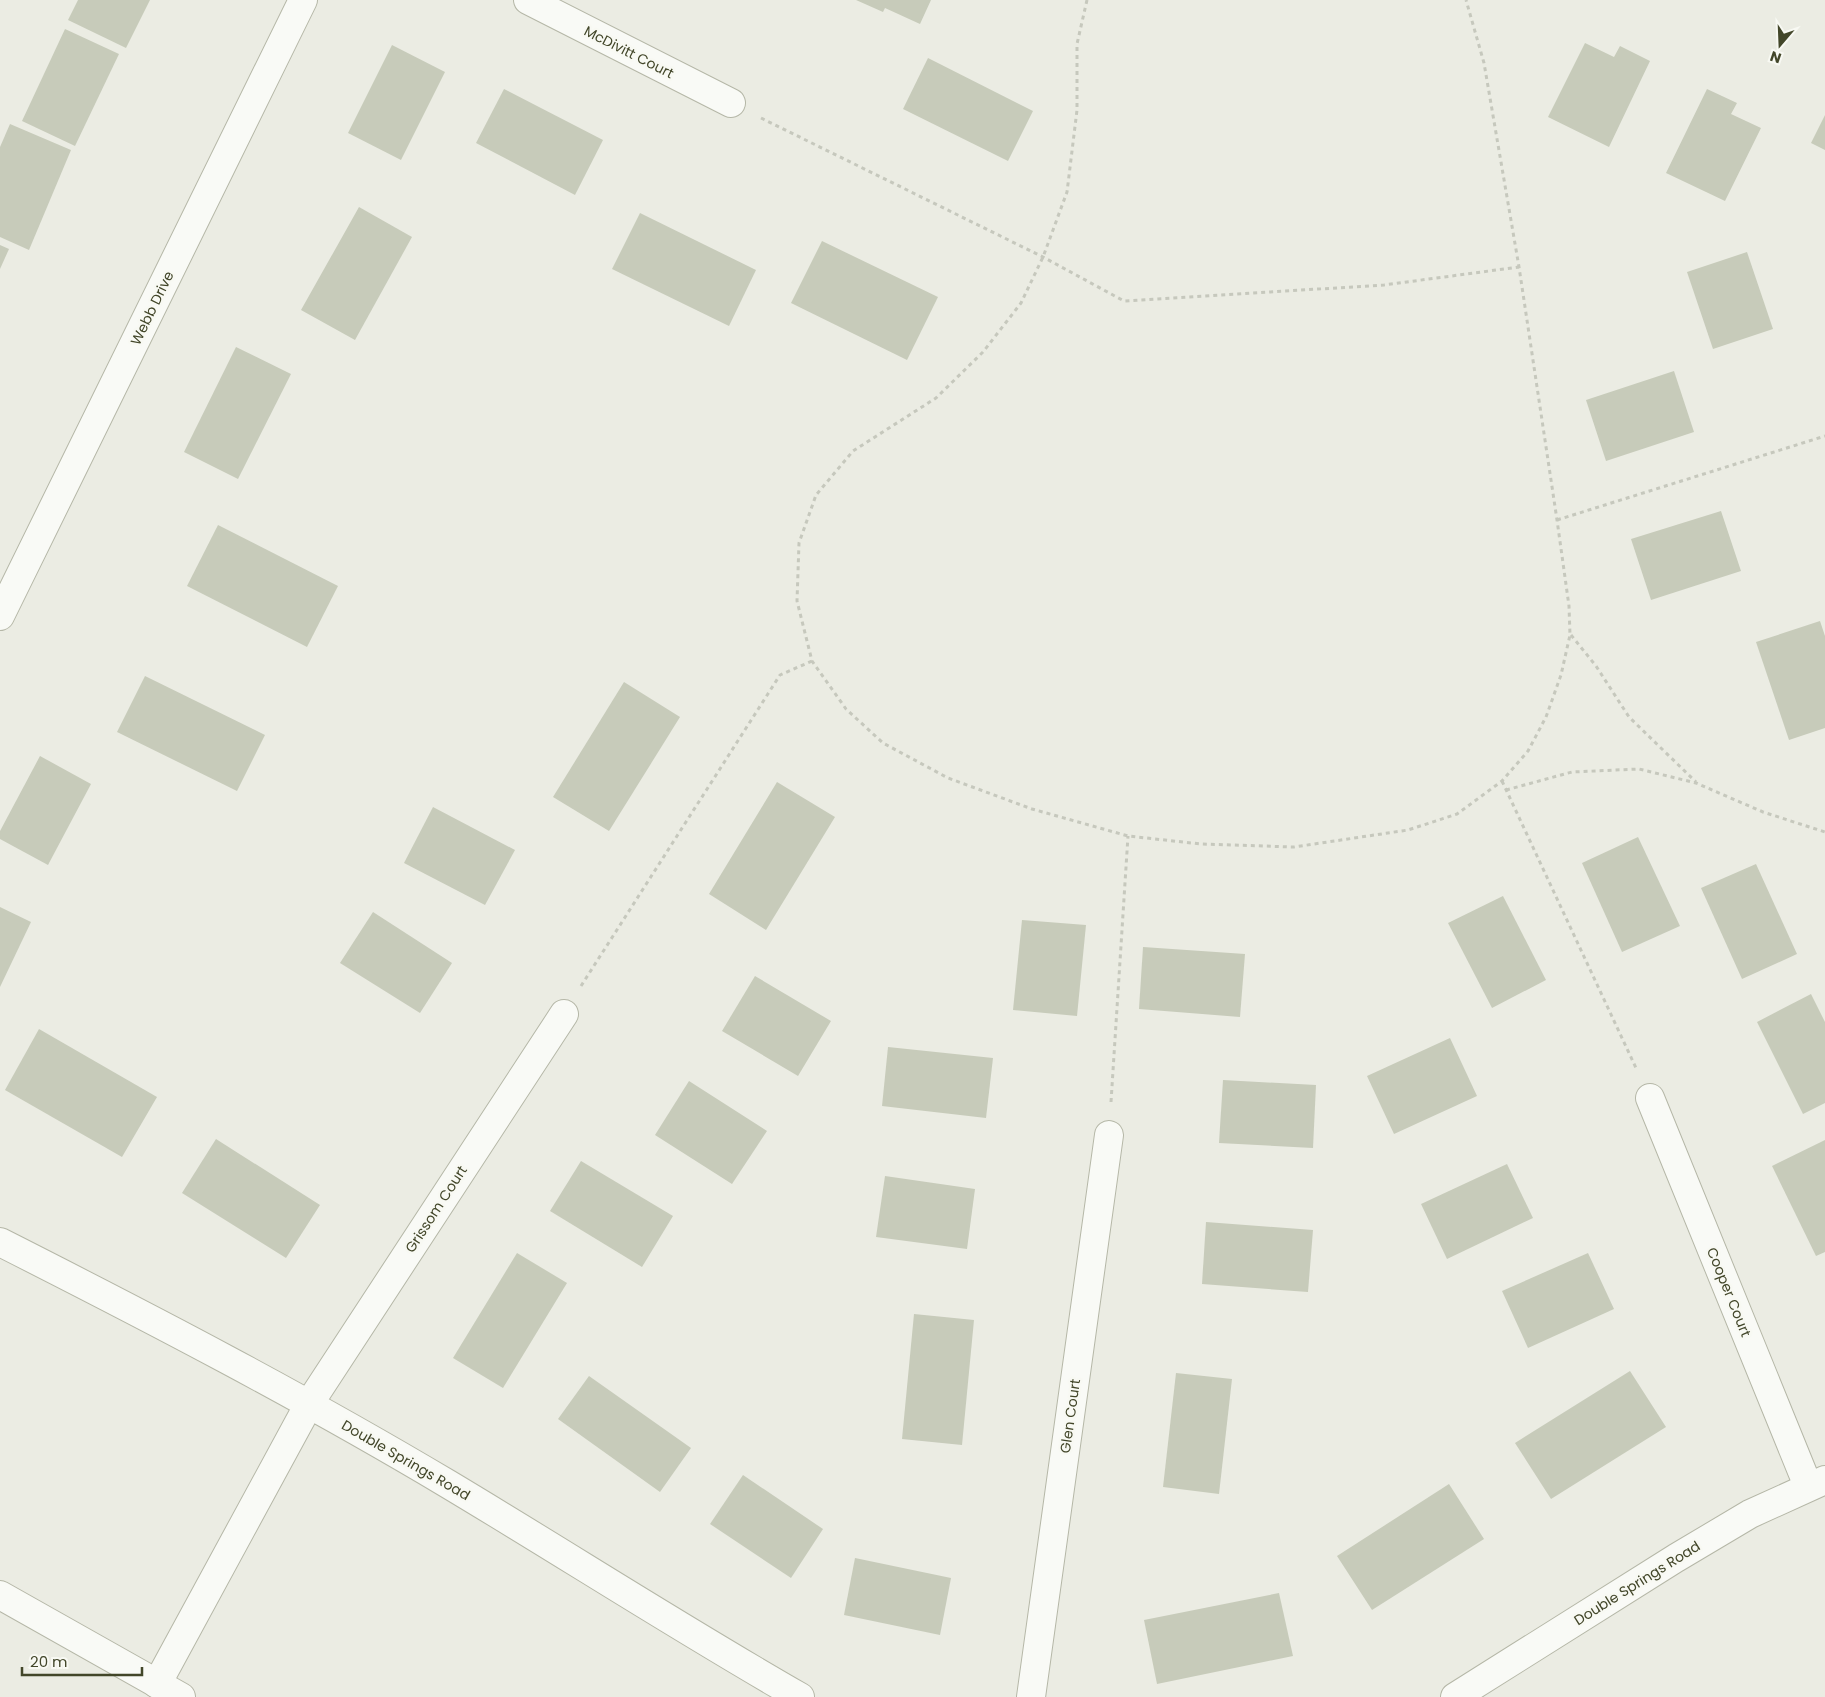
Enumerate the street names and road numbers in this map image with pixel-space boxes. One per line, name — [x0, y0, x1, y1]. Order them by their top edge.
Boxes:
street label: McDivitt Court — [581, 21, 677, 83]
street label: Webb Drive — [125, 267, 179, 348]
street label: Grissom Court — [400, 1161, 472, 1257]
street label: Cooper Court — [1702, 1244, 1756, 1340]
street label: Glen Court — [1055, 1378, 1085, 1454]
street label: Double Springs Road — [338, 1415, 474, 1505]
street label: Double Springs Road — [1570, 1536, 1704, 1630]

